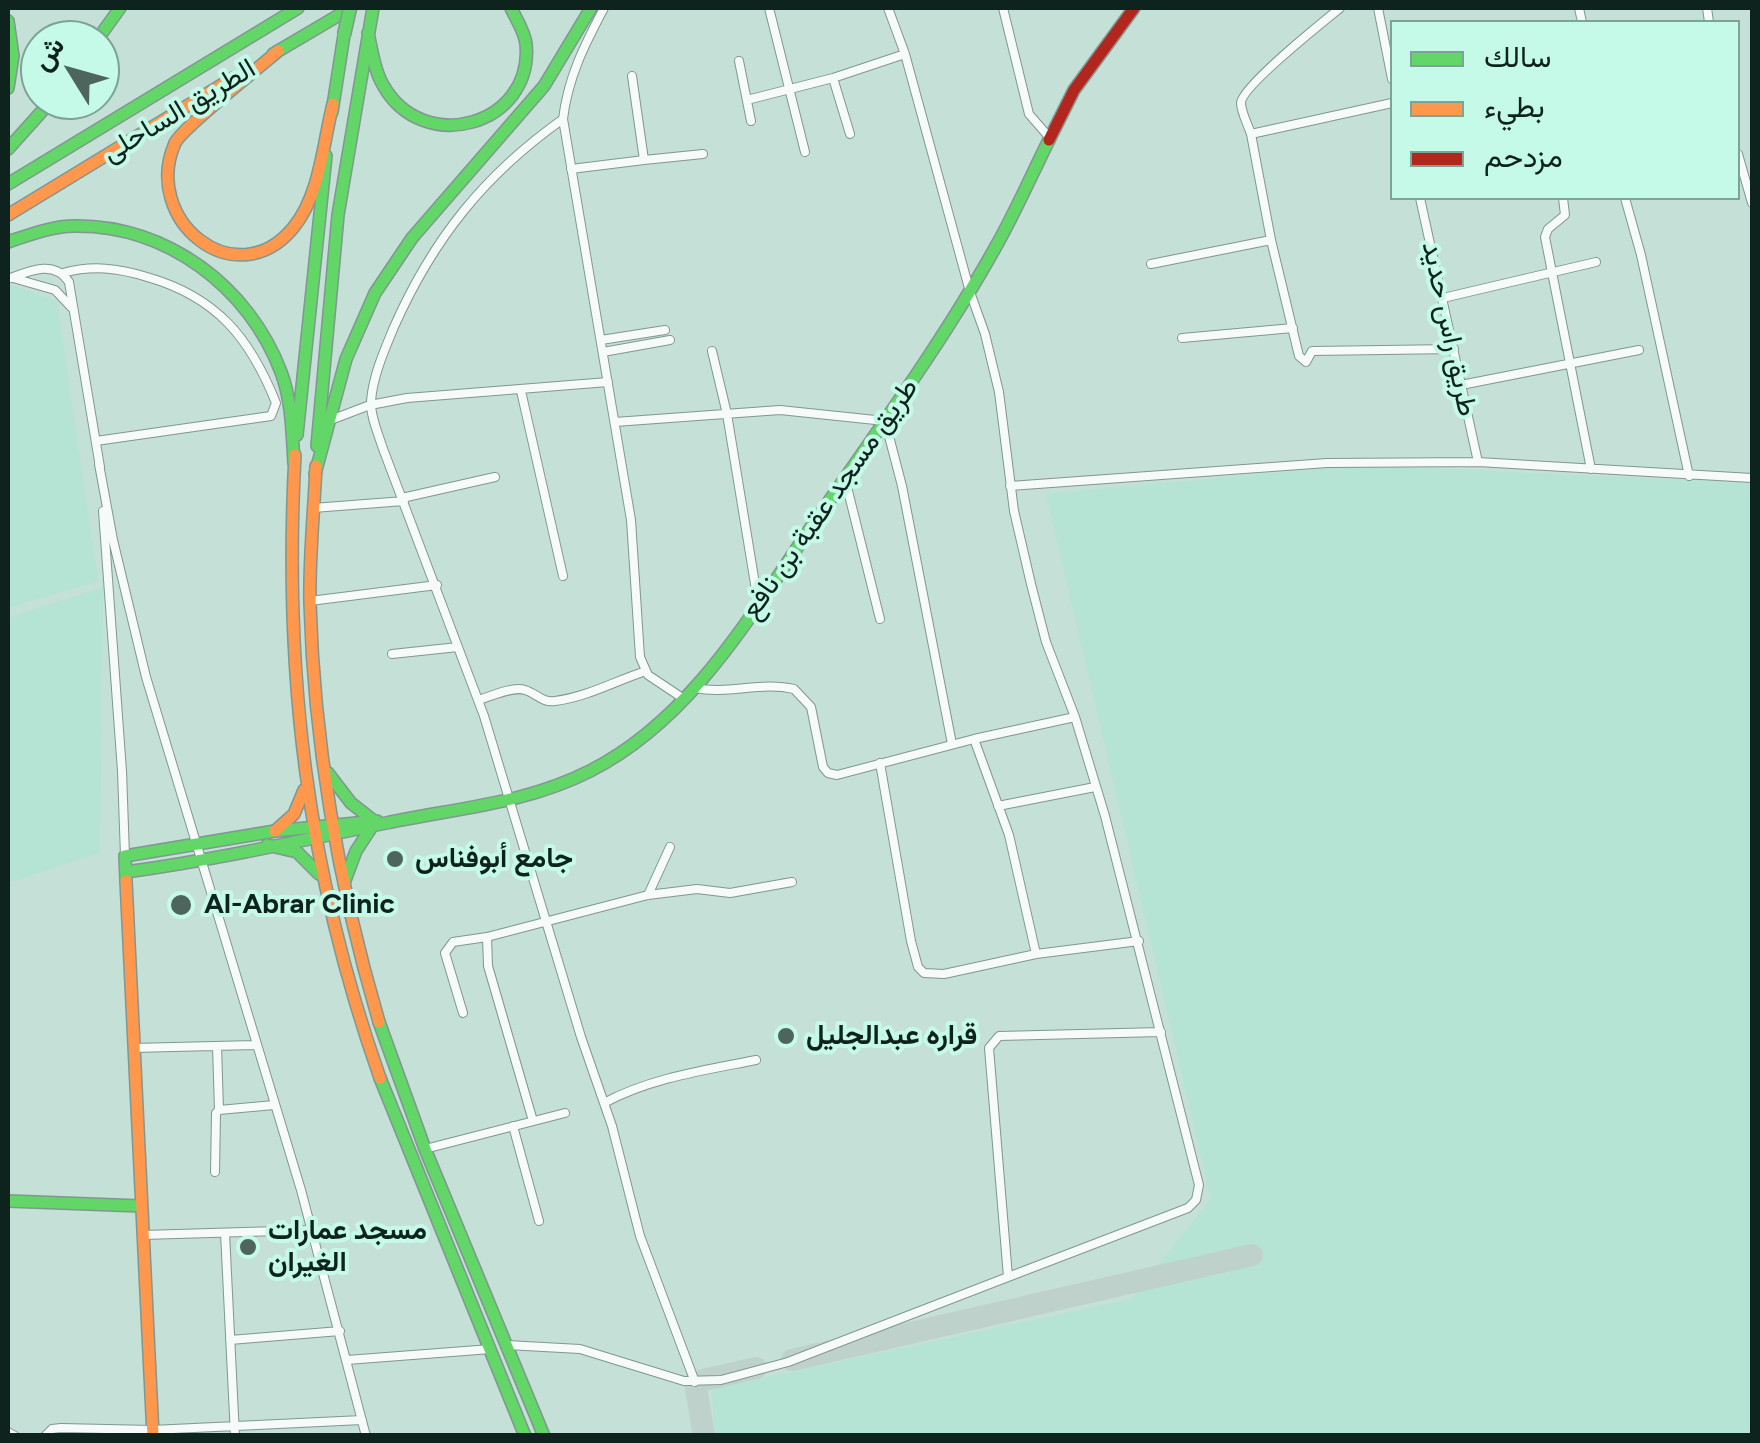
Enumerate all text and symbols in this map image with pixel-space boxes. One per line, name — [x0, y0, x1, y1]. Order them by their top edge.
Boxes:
north arrow — [20, 20, 120, 120]
legend — [1390, 20, 1740, 200]
text: ش — [24, 29, 71, 77]
text: سالك — [1484, 38, 1551, 75]
street label: الطريق الساحلى — [96, 52, 262, 170]
text: بطيء — [1484, 88, 1545, 125]
text: مزدحم — [1484, 138, 1563, 175]
street label: طريق راس حديد — [1414, 239, 1484, 419]
street label: طريق مسجد عقبة بن نافع — [734, 372, 926, 626]
place label: جامع أبوفناس — [415, 842, 573, 876]
marker: جامع أبوفناس — [384, 848, 406, 870]
place label: Al-Abrar Clinic — [204, 888, 395, 922]
marker: Al-Abrar Clinic — [168, 892, 194, 918]
place label: قراره عبدالجليل — [806, 1019, 977, 1053]
marker: قراره عبدالجليل — [775, 1025, 797, 1047]
place label: مسجد عمارات الغيران — [268, 1214, 427, 1280]
marker: مسجد عمارات الغيران — [237, 1236, 259, 1258]

